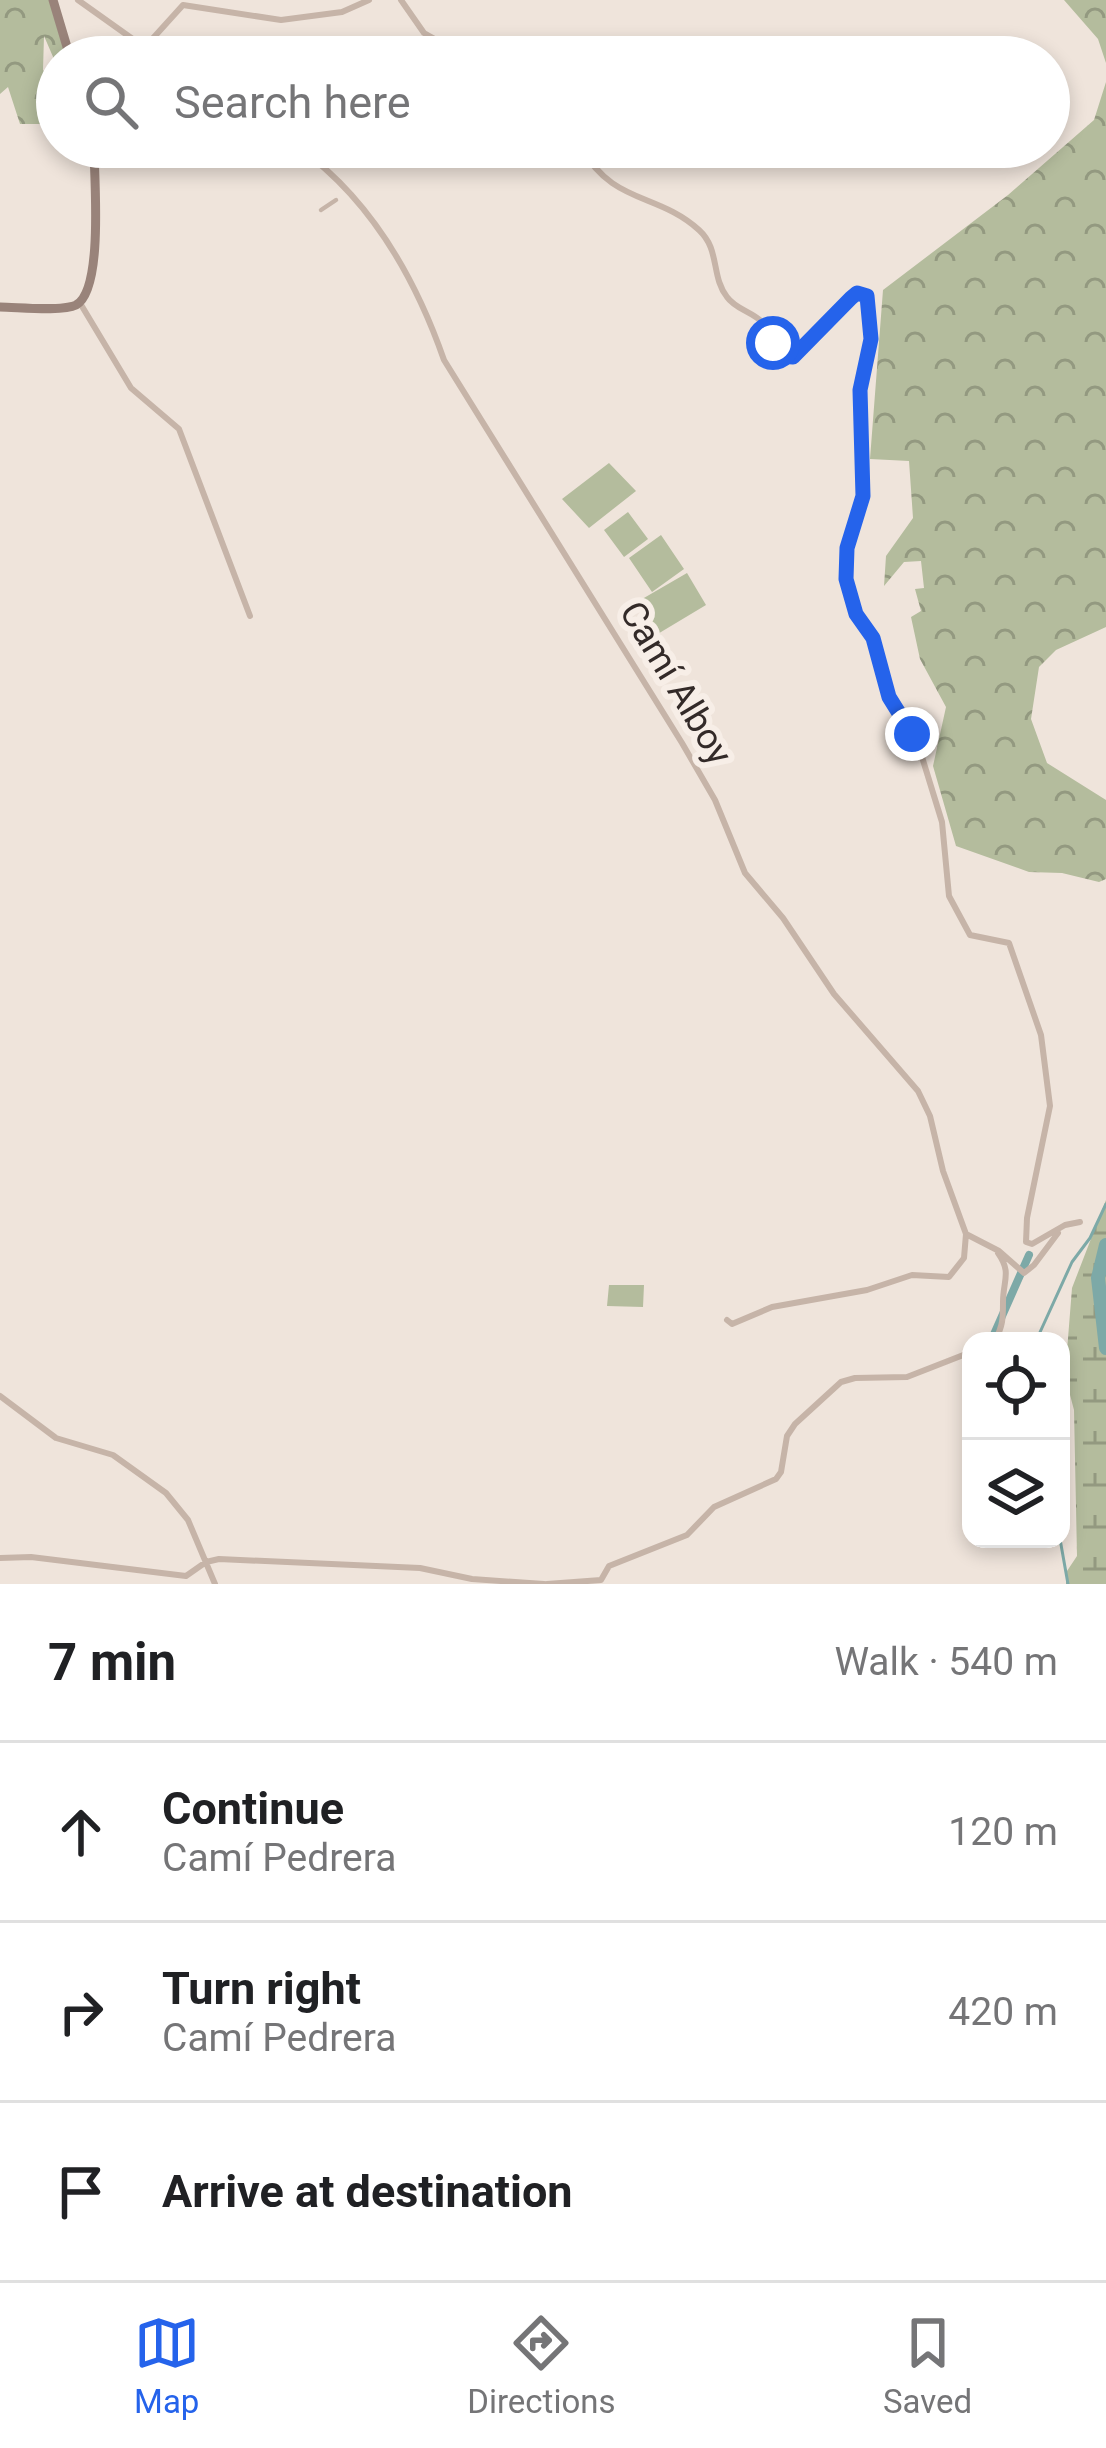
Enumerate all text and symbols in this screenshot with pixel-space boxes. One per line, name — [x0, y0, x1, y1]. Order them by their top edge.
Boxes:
search box — [36, 36, 1070, 168]
icon: search — [78, 69, 144, 135]
text: Search here — [174, 76, 411, 129]
route start — [746, 316, 800, 370]
street label: Camí Alboy — [611, 594, 741, 772]
route end — [885, 707, 939, 761]
map controls — [962, 1332, 1070, 1548]
button: locate — [962, 1332, 1070, 1440]
button: layers — [962, 1440, 1070, 1548]
text: 7 min — [48, 1633, 176, 1692]
text: Walk · 540 m — [834, 1639, 1058, 1685]
text: Continue — [162, 1782, 344, 1835]
icon: ahead — [48, 1799, 114, 1865]
text: 120 m — [948, 1809, 1058, 1855]
text: Camí Pedrera — [162, 1835, 396, 1881]
text: Turn right — [162, 1962, 361, 2015]
icon: right — [48, 1979, 114, 2045]
text: 420 m — [948, 1989, 1058, 2035]
text: Camí Pedrera — [162, 2015, 396, 2061]
icon: arrive — [48, 2159, 114, 2225]
text: Arrive at destination — [162, 2165, 573, 2218]
tab: Map — [134, 2310, 200, 2421]
tab: Directions — [467, 2310, 616, 2421]
tab: Saved — [883, 2310, 972, 2421]

